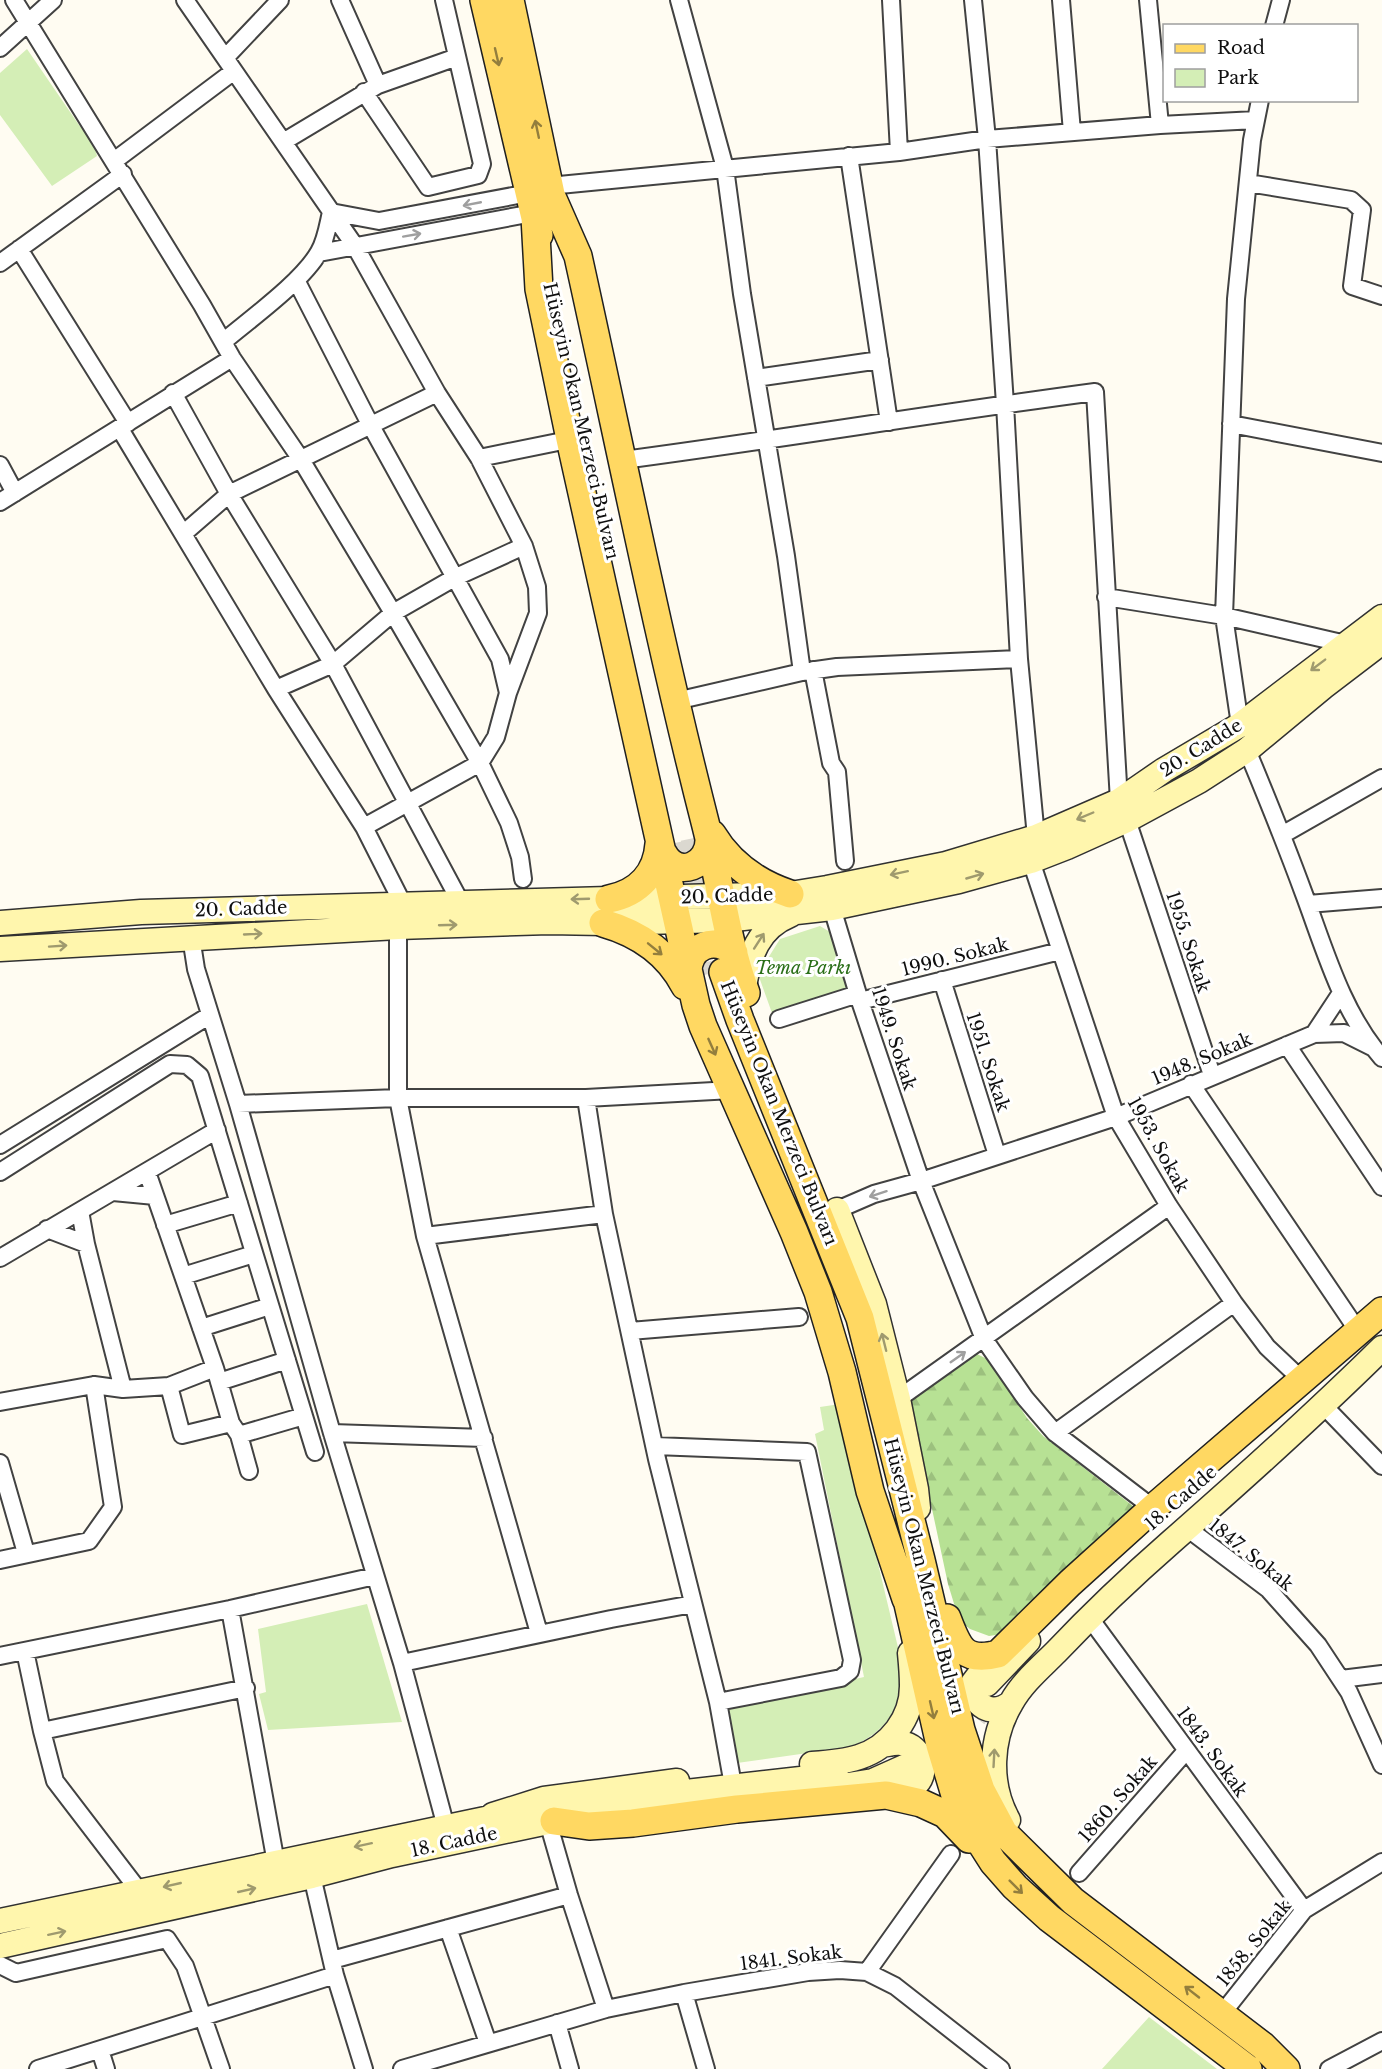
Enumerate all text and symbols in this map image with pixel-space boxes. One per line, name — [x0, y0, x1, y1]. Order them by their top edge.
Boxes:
legend — [1163, 24, 1358, 102]
text: Road — [1217, 37, 1265, 59]
one-way arrow — [492, 47, 504, 66]
text: Park — [1217, 67, 1259, 89]
one-way arrow — [531, 120, 542, 139]
one-way arrow — [462, 199, 482, 210]
one-way arrow — [402, 229, 421, 240]
street label: Hüseyin Okan Merzeci Bulvarı — [538, 280, 624, 562]
one-way arrow — [1311, 659, 1327, 671]
street label: 20. Cadde — [1156, 714, 1246, 782]
one-way arrow — [1077, 811, 1095, 822]
one-way arrow — [890, 868, 909, 880]
one-way arrow — [965, 870, 984, 882]
street label: 20. Cadde — [680, 883, 774, 909]
street label: 1955. Sokak — [1161, 889, 1215, 995]
one-way arrow — [571, 894, 591, 905]
street label: 20. Cadde — [194, 896, 288, 922]
one-way arrow — [437, 920, 457, 931]
one-way arrow — [243, 929, 263, 940]
one-way arrow — [752, 933, 765, 950]
street label: 1990. Sokak — [899, 933, 1011, 981]
one-way arrow — [48, 940, 68, 951]
one-way arrow — [647, 942, 662, 956]
park label: Tema Parkı — [755, 957, 851, 979]
street label: Hüseyin Okan Merzeci Bulvarı — [716, 977, 842, 1249]
street label: 1949. Sokak — [867, 985, 921, 1093]
street label: 1951. Sokak — [962, 1009, 1014, 1115]
street label: 1948. Sokak — [1149, 1028, 1255, 1090]
one-way arrow — [707, 1038, 719, 1056]
street label: 1953. Sokak — [1123, 1093, 1193, 1197]
one-way arrow — [869, 1189, 888, 1200]
one-way arrow — [877, 1333, 889, 1352]
one-way arrow — [950, 1351, 966, 1363]
street label: Hüseyin Okan Merzeci Bulvarı — [879, 1436, 969, 1716]
street label: 18. Cadde — [1141, 1461, 1221, 1535]
street label: 1847. Sokak — [1204, 1514, 1298, 1596]
one-way arrow — [927, 1700, 938, 1720]
street label: 1843. Sokak — [1172, 1703, 1252, 1801]
one-way arrow — [989, 1748, 1000, 1768]
street label: 1860. Sokak — [1074, 1751, 1162, 1847]
street label: 18. Cadde — [409, 1822, 499, 1862]
one-way arrow — [354, 1839, 373, 1851]
one-way arrow — [163, 1880, 182, 1891]
one-way arrow — [1009, 1880, 1024, 1894]
one-way arrow — [237, 1883, 256, 1895]
street label: 1858. Sokak — [1212, 1895, 1296, 1991]
one-way arrow — [47, 1927, 66, 1938]
street label: 1841. Sokak — [739, 1941, 843, 1975]
one-way arrow — [1184, 1986, 1200, 1999]

